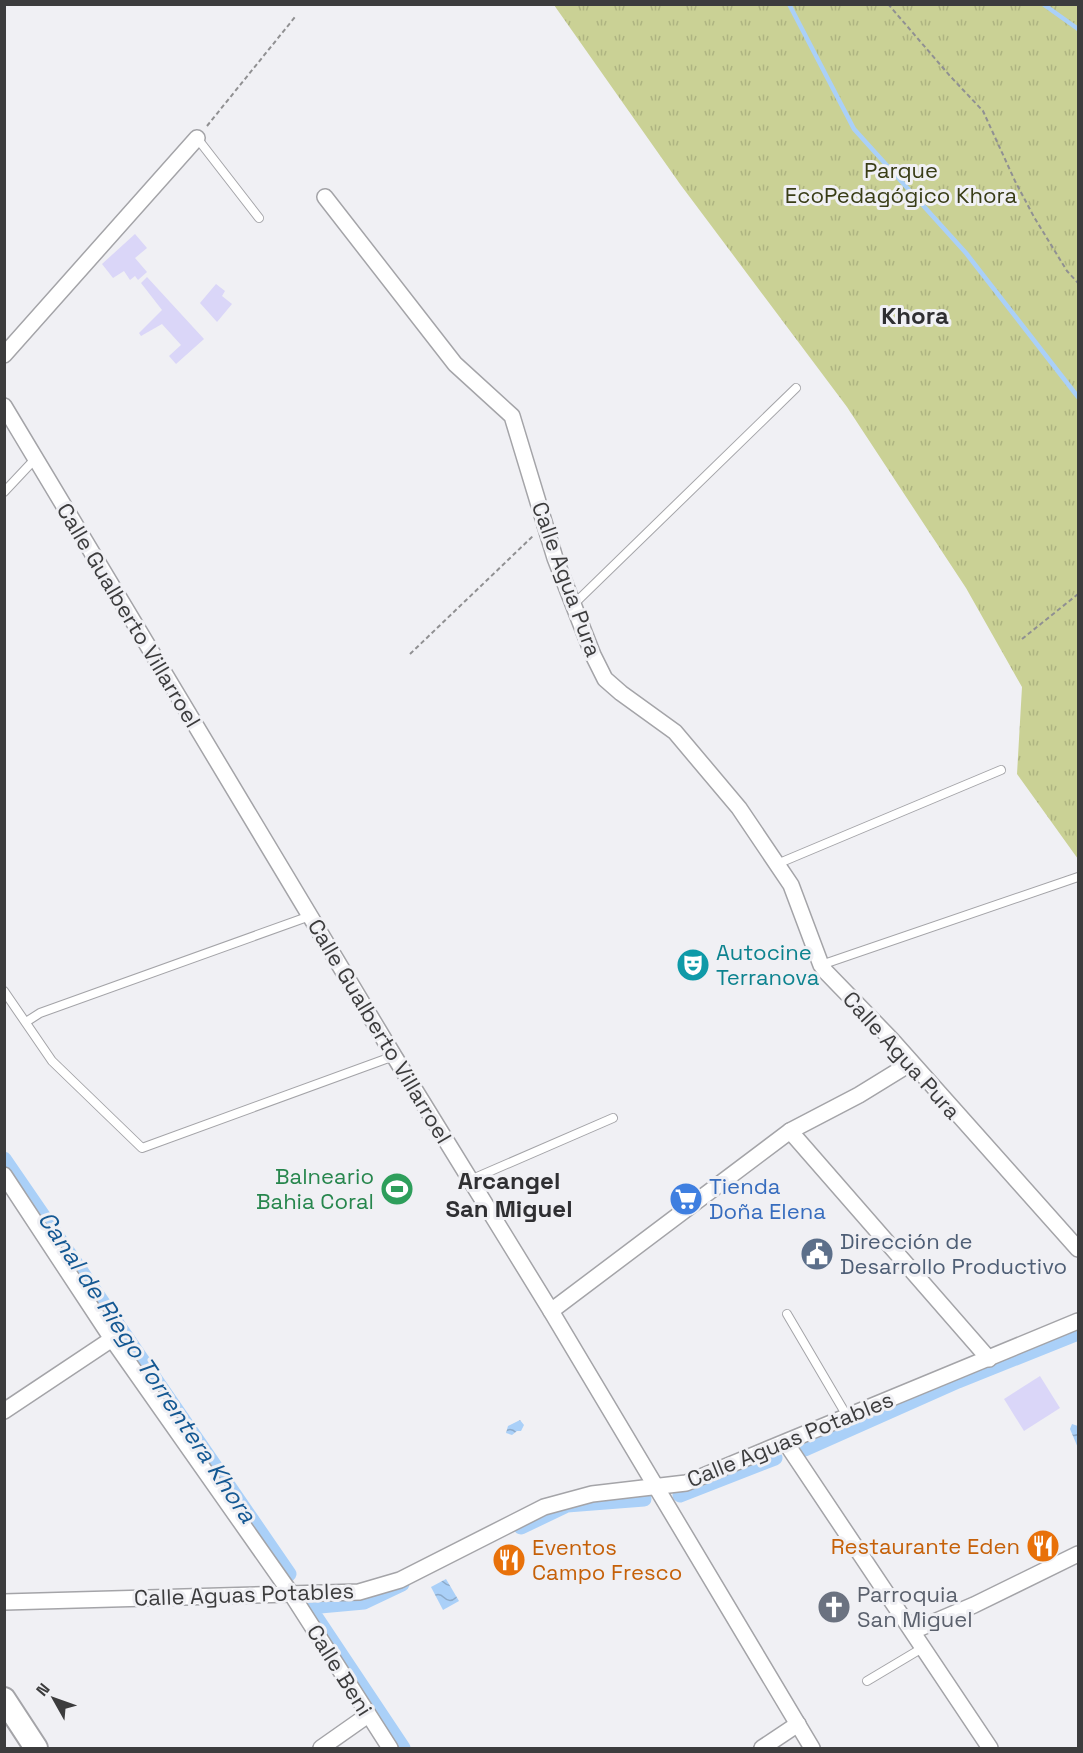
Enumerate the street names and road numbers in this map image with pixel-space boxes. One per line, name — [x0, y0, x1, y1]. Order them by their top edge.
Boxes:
street label: Calle Gualberto Villarroel — [51, 498, 207, 732]
street label: Calle Agua Pura — [526, 498, 608, 661]
street label: Calle Gualberto Villarroel — [302, 914, 458, 1148]
street label: Calle Agua Pura — [837, 985, 967, 1125]
street label: Calle Aguas Potables — [683, 1385, 897, 1493]
street label: Calle Aguas Potables — [134, 1576, 354, 1612]
street label: Calle Beni — [301, 1619, 379, 1721]

